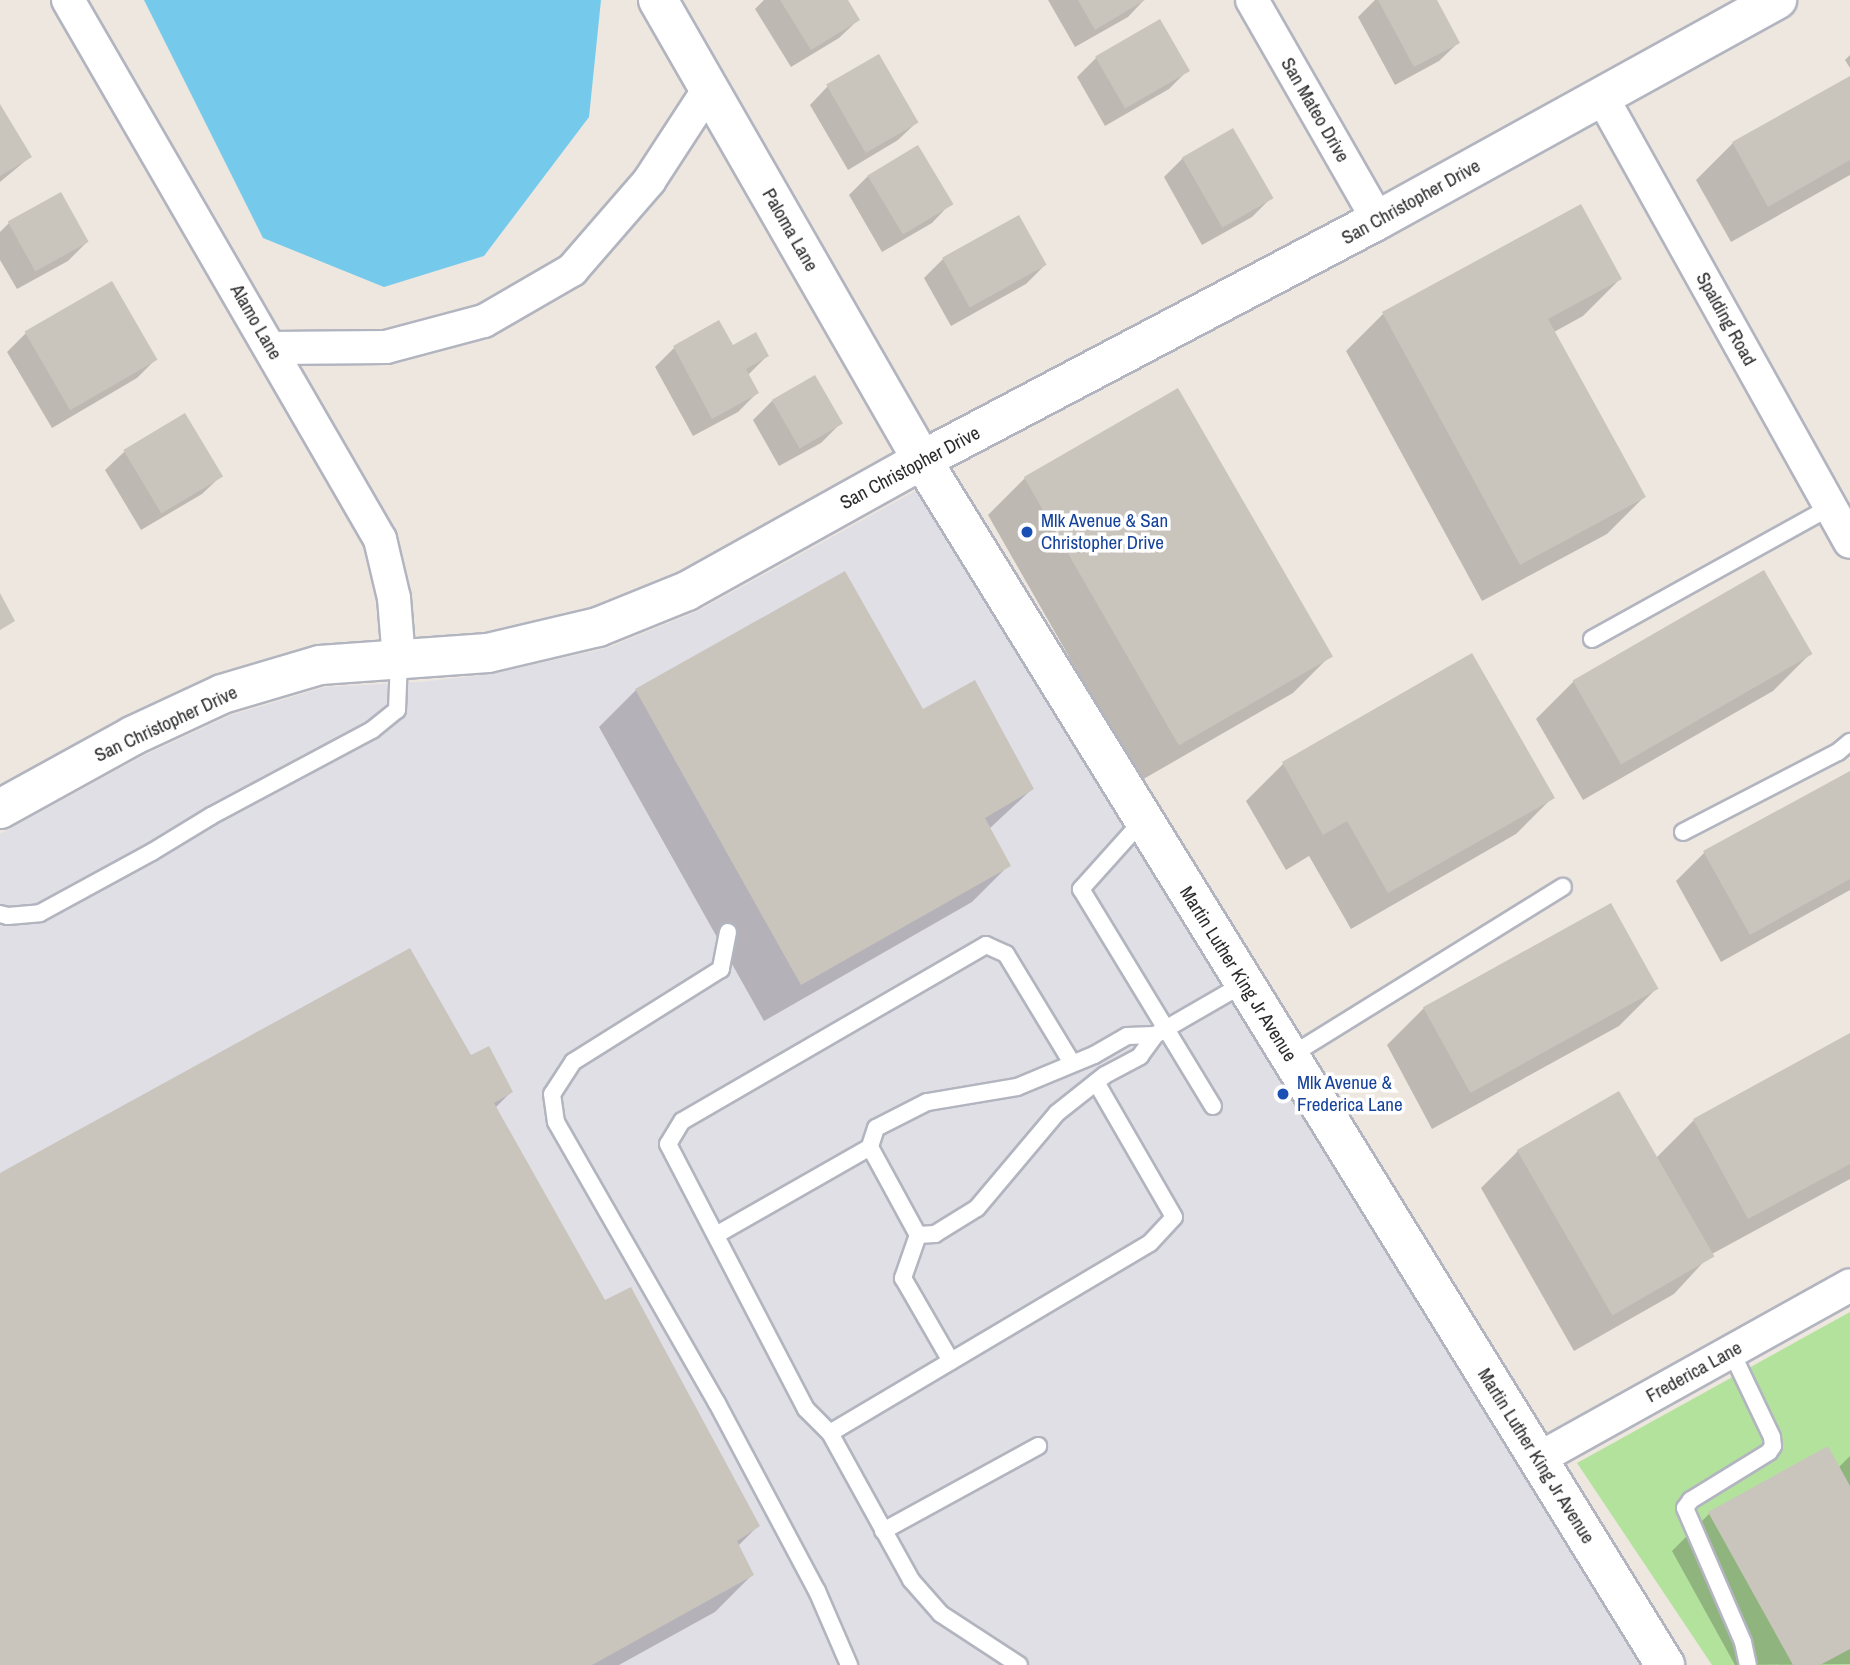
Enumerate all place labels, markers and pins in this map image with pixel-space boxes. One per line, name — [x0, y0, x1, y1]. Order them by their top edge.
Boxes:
place label: Mlk Avenue & San Christopher Drive — [1041, 510, 1169, 554]
marker: Mlk Avenue & San Christopher Drive — [1019, 524, 1035, 540]
place label: Mlk Avenue & Frederica Lane — [1297, 1072, 1403, 1116]
marker: Mlk Avenue & Frederica Lane — [1275, 1086, 1291, 1102]

